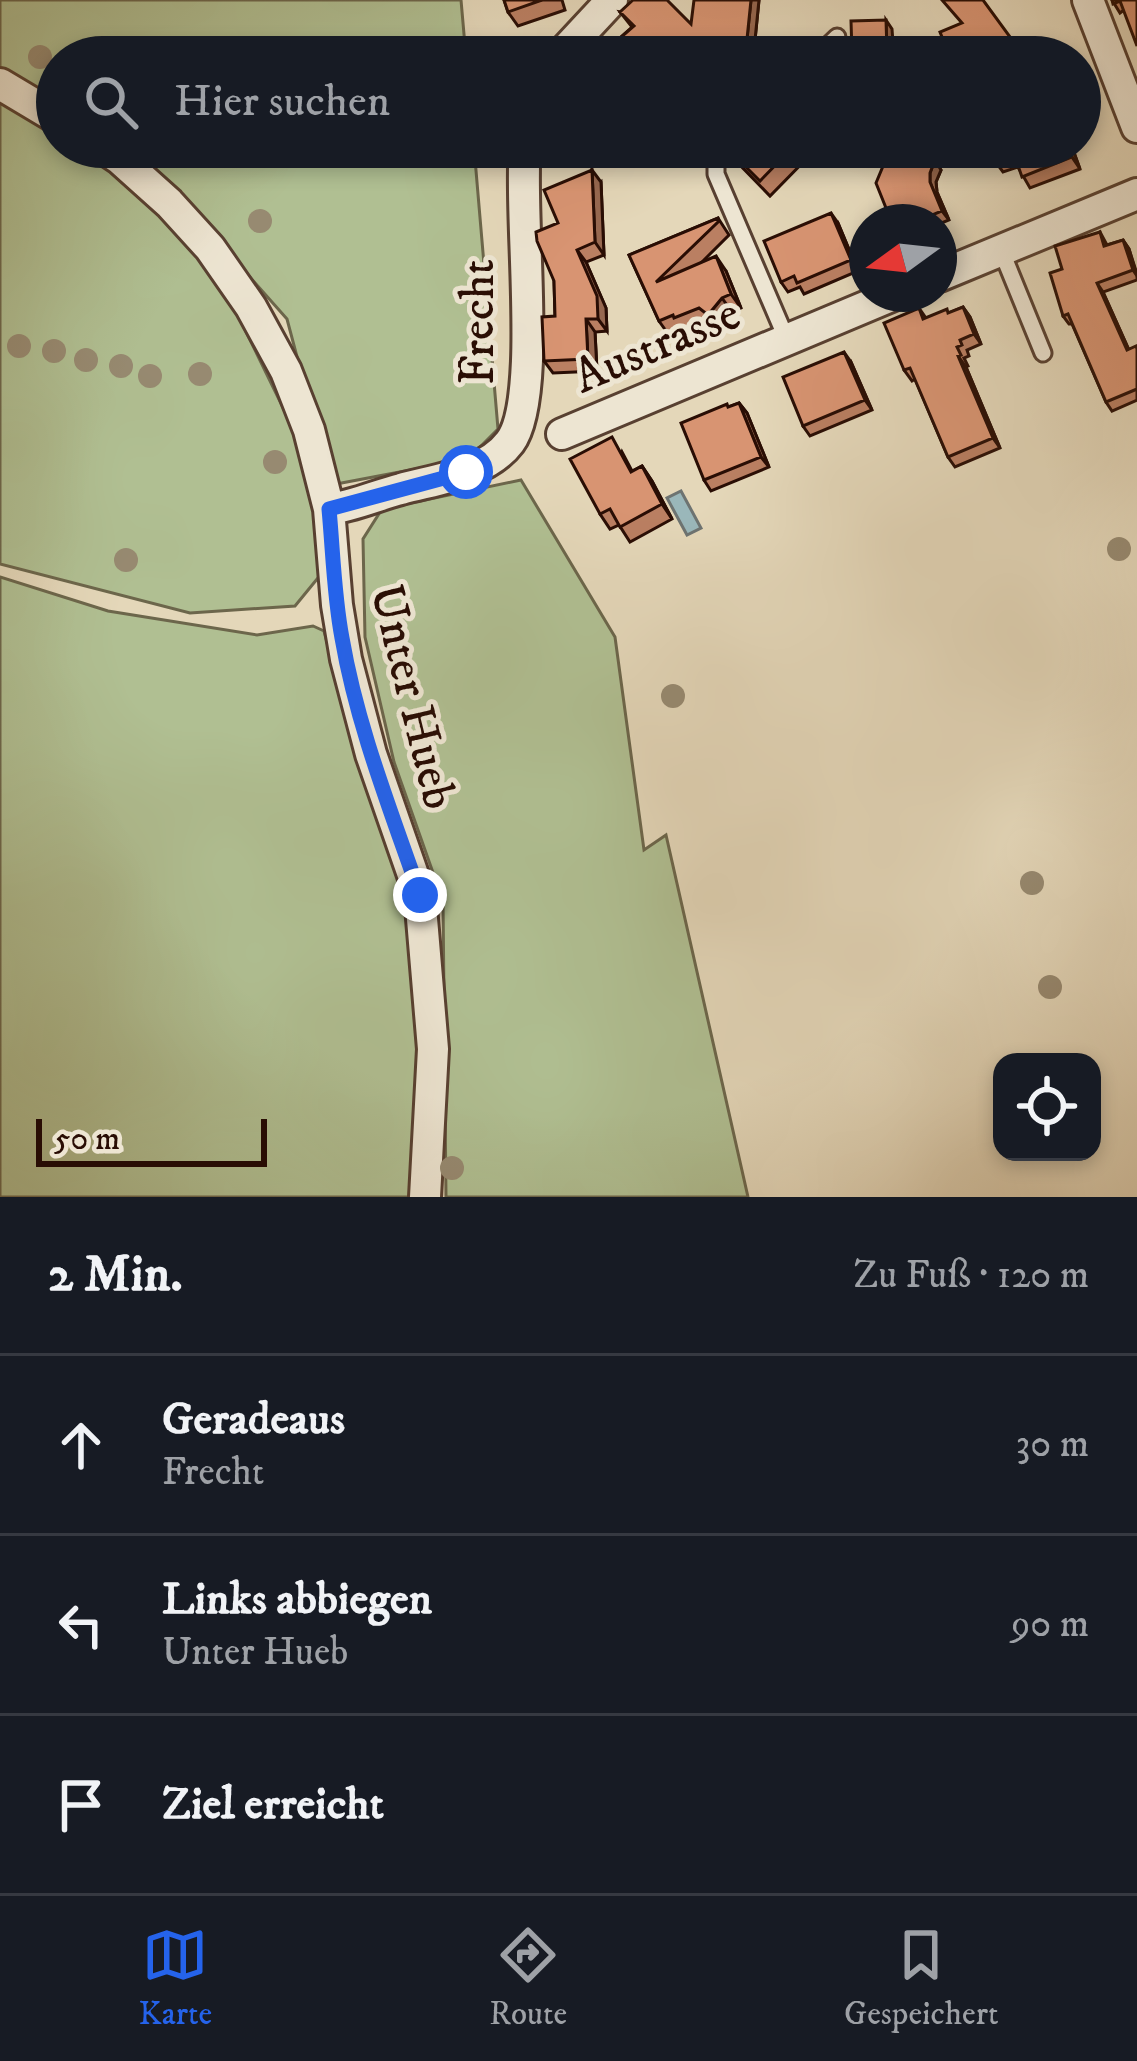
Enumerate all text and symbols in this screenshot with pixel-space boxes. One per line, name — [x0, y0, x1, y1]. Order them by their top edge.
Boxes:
search box — [36, 36, 1101, 168]
icon: search — [78, 69, 144, 135]
text: Hier suchen — [174, 74, 390, 130]
north arrow — [849, 204, 957, 312]
street label: Frecht — [449, 259, 509, 385]
street label: Austrasse — [565, 284, 749, 408]
route start — [439, 445, 493, 499]
street label: Unter Hueb — [355, 578, 469, 816]
route end — [393, 868, 447, 922]
map controls — [993, 1053, 1101, 1161]
button: locate — [993, 1053, 1101, 1161]
scale bar — [36, 1113, 267, 1166]
text: 50 m — [54, 1119, 120, 1160]
text: 2 Min. — [48, 1243, 182, 1307]
text: Zu Fuß · 120 m — [853, 1251, 1089, 1300]
text: Geradeaus — [162, 1392, 345, 1448]
icon: ahead — [48, 1412, 114, 1478]
text: 30 m — [1016, 1420, 1089, 1469]
text: Frecht — [162, 1448, 264, 1497]
text: Links abbiegen — [162, 1572, 432, 1628]
icon: left — [48, 1592, 114, 1658]
text: 90 m — [1011, 1600, 1089, 1649]
text: Unter Hueb — [162, 1628, 348, 1677]
icon: arrive — [48, 1772, 114, 1838]
text: Ziel erreicht — [162, 1777, 384, 1833]
tab: Karte — [138, 1922, 212, 2035]
tab: Route — [489, 1922, 567, 2035]
tab: Gespeichert — [844, 1922, 999, 2035]

